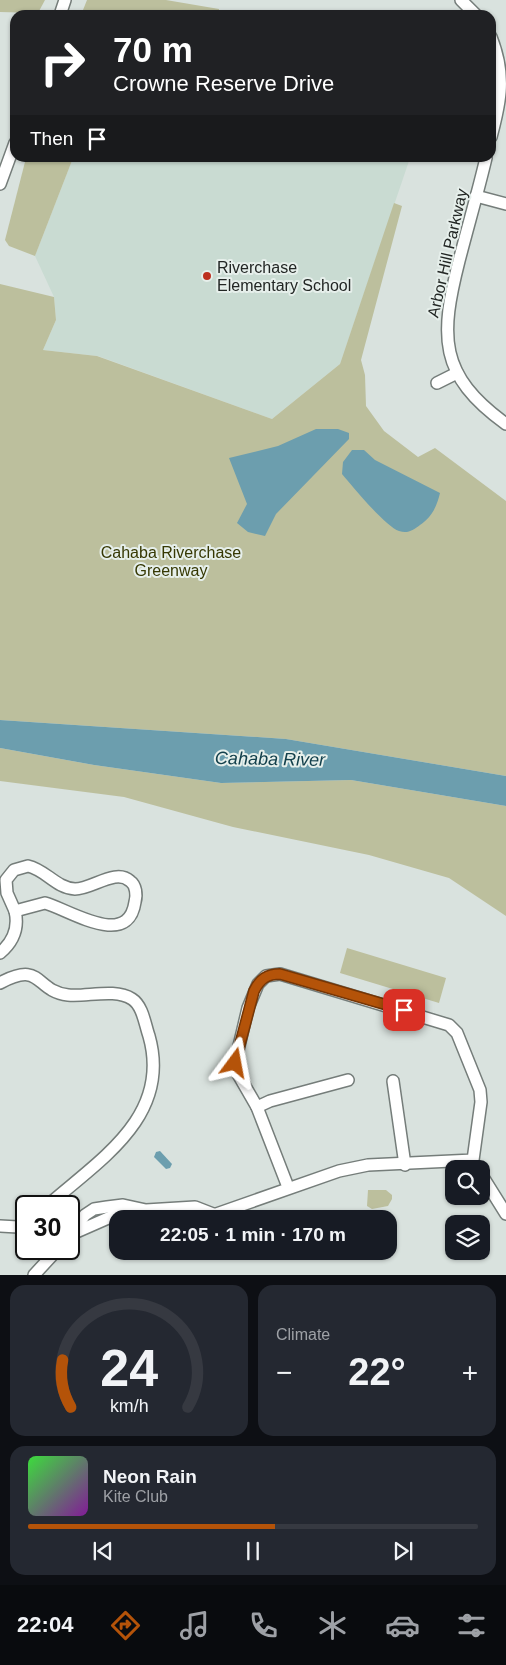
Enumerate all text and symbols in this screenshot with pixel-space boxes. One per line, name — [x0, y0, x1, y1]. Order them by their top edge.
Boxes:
icon: right — [30, 30, 95, 95]
text: 70 m — [113, 30, 193, 69]
text: Crowne Reserve Drive — [113, 71, 334, 96]
icon: arrive — [83, 125, 111, 153]
text: Then — [30, 128, 73, 149]
street label: Arbor Hill Parkway — [424, 187, 471, 319]
place label: Riverchase Elementary School — [217, 259, 351, 294]
marker: Riverchase Elementary School — [201, 270, 213, 282]
park label: Cahaba Riverchase Greenway — [101, 544, 241, 579]
water label: Cahaba River — [215, 748, 326, 770]
pin — [383, 989, 425, 1031]
icon: arrive — [390, 996, 418, 1024]
position arrow — [208, 1036, 260, 1088]
map controls — [445, 1160, 490, 1260]
button: search — [445, 1160, 490, 1205]
speed limit sign: 30 — [15, 1195, 80, 1260]
button: layers — [445, 1215, 490, 1260]
text: 22:05 · 1 min · 170 m — [160, 1224, 346, 1245]
text: Climate — [276, 1326, 330, 1343]
text: 24 — [100, 1339, 158, 1397]
text: 22° — [348, 1351, 406, 1393]
text: − — [276, 1357, 292, 1388]
text: + — [462, 1357, 478, 1388]
text: km/h — [110, 1396, 148, 1416]
text: Neon Rain — [103, 1466, 197, 1487]
text: Kite Club — [103, 1488, 168, 1505]
icon: previous — [89, 1537, 117, 1565]
icon: pause — [239, 1537, 267, 1565]
icon: next — [389, 1537, 417, 1565]
icon: directions — [108, 1608, 143, 1643]
icon: music — [177, 1608, 212, 1643]
icon: phone — [246, 1608, 281, 1643]
icon: climate — [315, 1608, 350, 1643]
icon: car — [385, 1608, 420, 1643]
icon: filters — [454, 1608, 489, 1643]
text: 22:04 — [17, 1612, 73, 1637]

